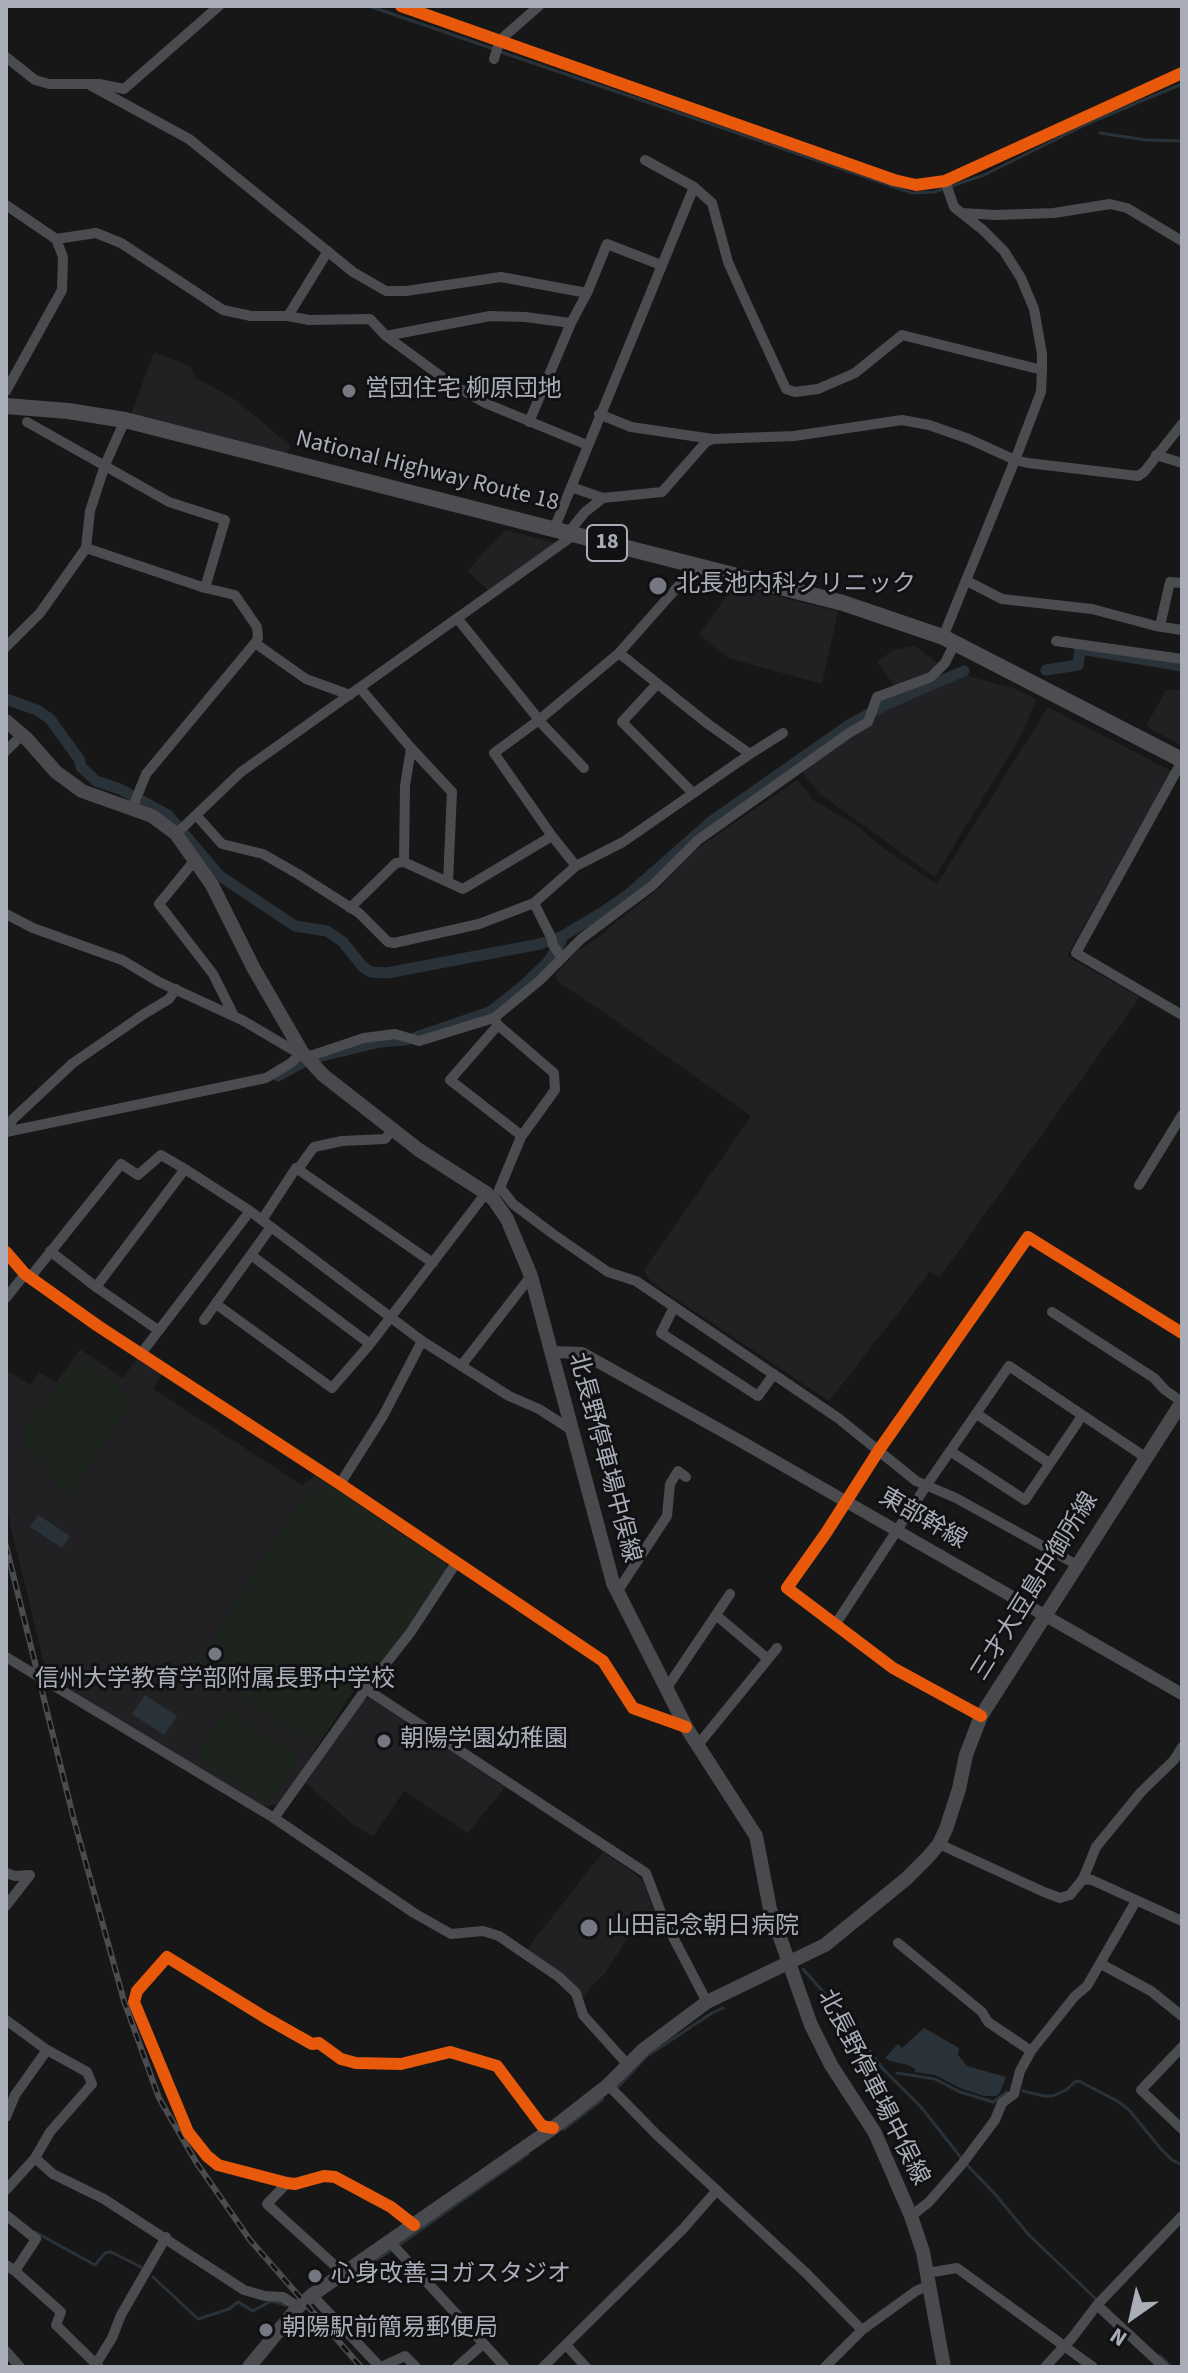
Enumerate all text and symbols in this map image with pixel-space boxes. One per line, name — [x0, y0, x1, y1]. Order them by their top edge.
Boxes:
place label: 営団住宅 柳原団地 — [365, 377, 562, 405]
marker: 営団住宅 柳原団地 — [340, 382, 358, 400]
street label: National Highway Route 18 — [292, 425, 562, 519]
road number: 18 — [587, 525, 627, 561]
place label: 北長池内科クリニック — [676, 572, 916, 600]
marker: 北長池内科クリニック — [647, 575, 669, 597]
street label: 北長野停車場中俣線 — [561, 1350, 645, 1566]
street label: 東部幹線 — [873, 1484, 971, 1556]
street label: 三才大豆島中御所線 — [967, 1488, 1105, 1686]
marker: 信州大学教育学部附属長野中学校 — [206, 1645, 224, 1663]
place label: 信州大学教育学部附属長野中学校 — [35, 1667, 395, 1695]
place label: 朝陽学園幼稚園 — [400, 1727, 568, 1755]
marker: 朝陽学園幼稚園 — [375, 1732, 393, 1750]
place label: 山田記念朝日病院 — [607, 1914, 799, 1942]
marker: 山田記念朝日病院 — [578, 1917, 600, 1939]
street label: 北長野停車場中俣線 — [810, 1985, 934, 2191]
place label: 心身改善ヨガスタジオ — [331, 2262, 571, 2290]
marker: 心身改善ヨガスタジオ — [306, 2267, 324, 2285]
north arrow — [1092, 2277, 1172, 2357]
place label: 朝陽駅前簡易郵便局 — [282, 2316, 498, 2344]
text: N — [1104, 2320, 1134, 2354]
marker: 朝陽駅前簡易郵便局 — [257, 2321, 275, 2339]

